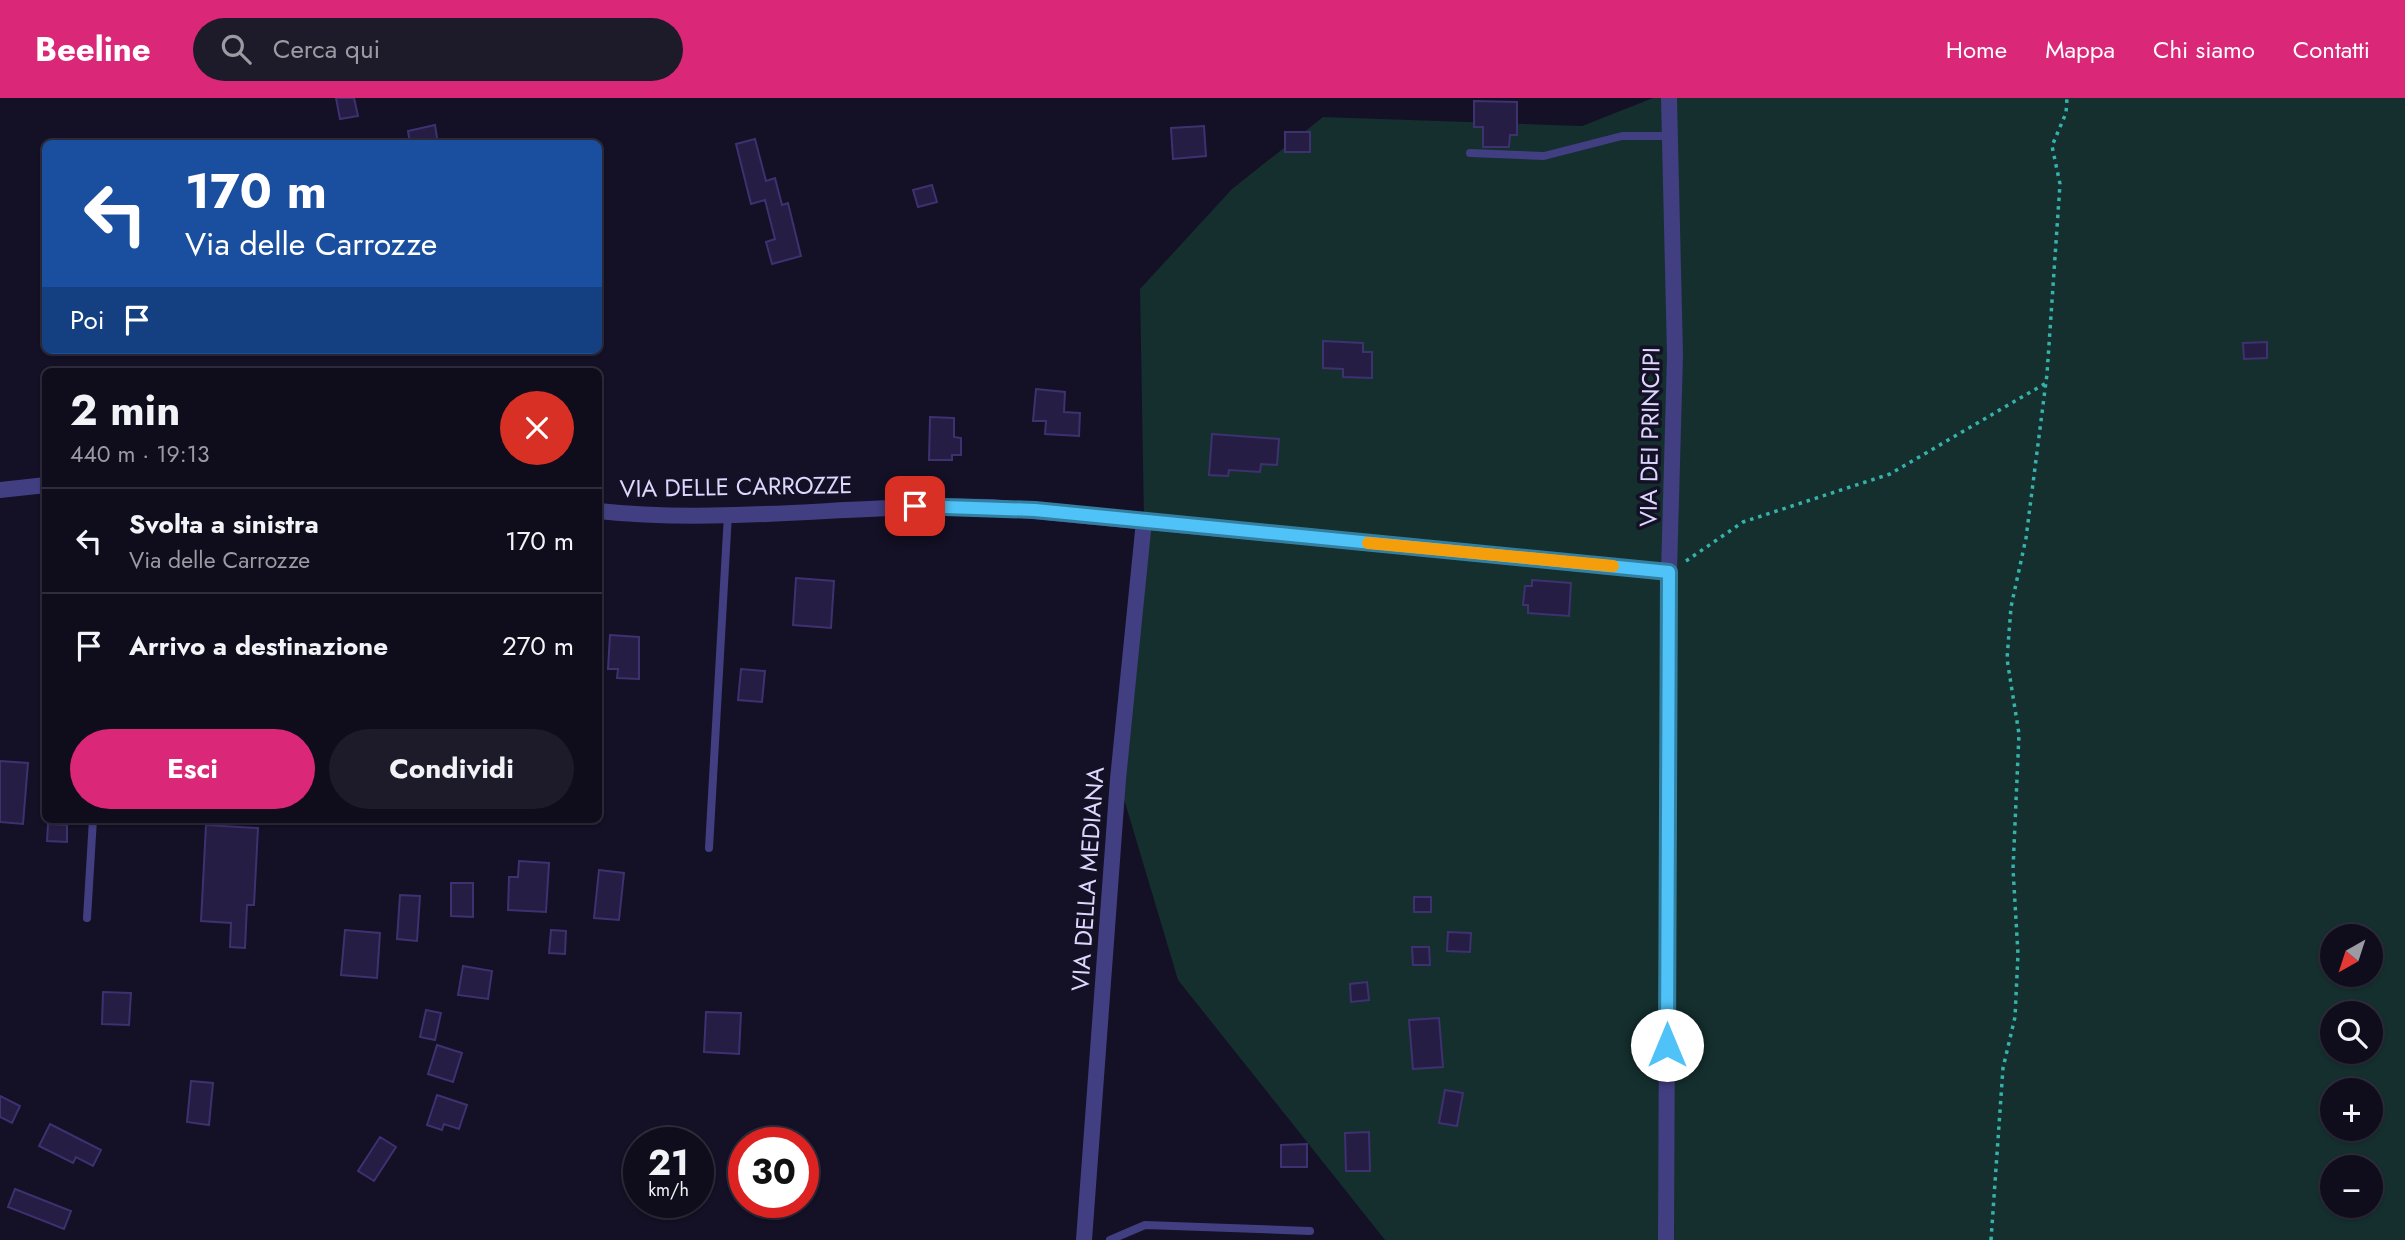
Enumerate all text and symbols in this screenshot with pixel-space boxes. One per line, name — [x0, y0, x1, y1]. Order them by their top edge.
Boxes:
search box — [193, 18, 683, 81]
text: Beeline — [35, 26, 151, 73]
icon: search — [217, 30, 255, 68]
text: Cerca qui — [273, 30, 380, 68]
text: Home — [1946, 32, 2007, 67]
text: Mappa — [2045, 32, 2115, 67]
text: Chi siamo — [2153, 32, 2255, 67]
text: Contatti — [2293, 32, 2370, 67]
text: 170 m — [185, 156, 327, 226]
icon: left — [70, 168, 161, 259]
text: Via delle Carrozze — [185, 221, 437, 267]
text: Poi — [70, 301, 104, 339]
icon: arrive — [118, 301, 156, 339]
street label: VIA DEI PRINCIPI — [1630, 347, 1669, 527]
text: 2 min — [70, 380, 180, 441]
button: close — [500, 391, 574, 465]
text: 440 m · 19:13 — [70, 437, 210, 471]
street label: VIA DELLE CARROZZE — [619, 467, 853, 506]
pin — [885, 476, 945, 536]
icon: arrive — [896, 487, 934, 525]
text: Svolta a sinistra — [129, 505, 319, 543]
icon: left — [70, 522, 108, 560]
text: 170 m — [505, 522, 574, 560]
text: Via delle Carrozze — [129, 543, 310, 577]
icon: arrive — [70, 627, 108, 665]
text: Arrivo a destinazione — [129, 627, 388, 665]
text: 270 m — [502, 627, 574, 665]
button: Esci — [70, 729, 315, 809]
button: Condividi — [329, 729, 574, 809]
street label: VIA DELLA MEDIANA — [1062, 765, 1113, 992]
north arrow — [2320, 924, 2384, 987]
map controls — [2320, 924, 2383, 1218]
button: search — [2320, 1001, 2383, 1064]
position arrow — [1630, 1008, 1704, 1082]
button: + — [2320, 1078, 2383, 1141]
speed limit sign: 30 — [728, 1127, 819, 1218]
text: 21 — [648, 1138, 689, 1188]
button: − — [2320, 1155, 2383, 1218]
text: km/h — [648, 1177, 689, 1203]

